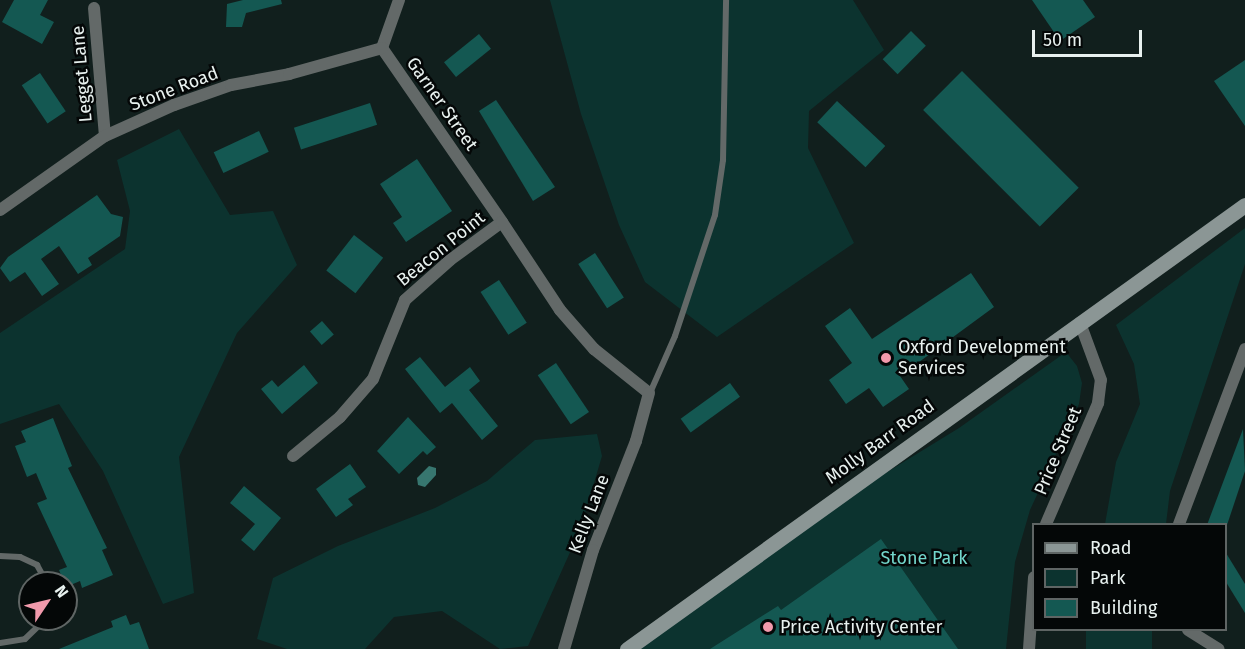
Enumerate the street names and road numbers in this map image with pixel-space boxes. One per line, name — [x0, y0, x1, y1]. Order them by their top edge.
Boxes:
street label: Legget Lane — [67, 25, 97, 123]
street label: Garner Street — [402, 53, 482, 155]
street label: Stone Road — [127, 62, 221, 116]
street label: Beacon Point — [393, 207, 489, 291]
street label: Molly Barr Road — [821, 395, 939, 489]
street label: Price Street — [1030, 404, 1086, 498]
street label: Kelly Lane — [564, 471, 614, 557]

